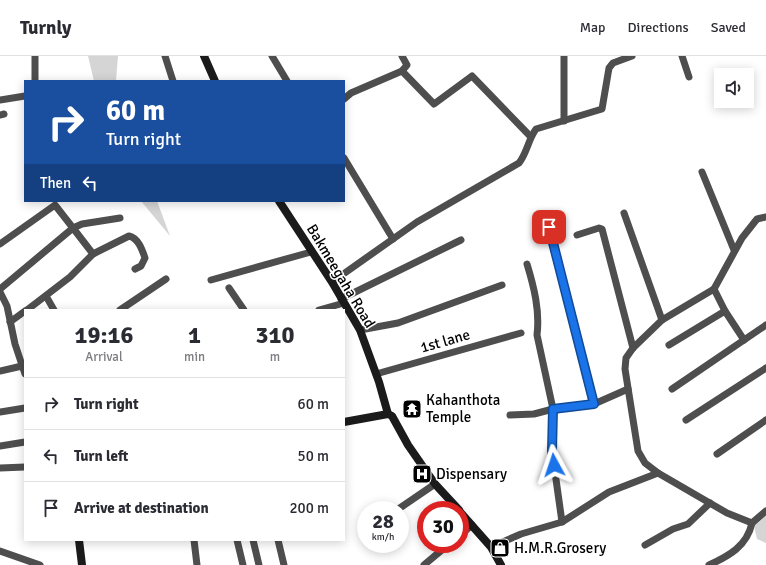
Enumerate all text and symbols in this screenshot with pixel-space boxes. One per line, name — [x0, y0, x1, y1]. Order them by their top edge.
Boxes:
text: Turnly — [20, 16, 72, 40]
text: Map — [580, 19, 606, 36]
text: Directions — [628, 19, 689, 36]
text: Saved — [711, 19, 746, 36]
map controls — [714, 68, 754, 108]
button: sound — [714, 68, 754, 108]
text: 60 m — [106, 94, 165, 128]
icon: right — [40, 96, 92, 148]
text: Turn right — [106, 128, 181, 150]
icon: left — [79, 172, 101, 194]
text: Then — [40, 174, 71, 192]
pin — [532, 210, 566, 244]
icon: arrive — [538, 216, 560, 238]
street label: Bakmeegaha Road — [303, 221, 379, 331]
text: 19:16 — [75, 320, 133, 350]
text: 1 — [188, 320, 201, 350]
text: 310 — [256, 320, 294, 350]
street label: 1st lane — [418, 325, 472, 357]
text: Arrival — [85, 349, 123, 365]
text: min — [184, 349, 205, 365]
text: m — [270, 349, 280, 365]
place label: Kahanthota Temple — [426, 391, 500, 426]
icon: right — [40, 393, 62, 415]
text: Turn right — [74, 395, 139, 413]
text: 60 m — [298, 395, 329, 413]
temple icon: Kahanthota Temple — [401, 398, 423, 420]
position arrow — [533, 444, 575, 486]
icon: left — [40, 445, 62, 467]
text: Turn left — [74, 447, 128, 465]
text: 50 m — [298, 447, 329, 465]
hospital icon: Dispensary — [411, 463, 433, 485]
place label: Dispensary — [436, 465, 507, 483]
icon: arrive — [40, 497, 62, 519]
text: Arrive at destination — [74, 499, 209, 517]
text: 200 m — [289, 499, 329, 517]
speed limit sign: 30 — [417, 501, 469, 553]
text: 28 — [372, 509, 394, 534]
text: km/h — [372, 531, 394, 543]
shop icon: H.M.R.Grosery — [489, 537, 511, 559]
place label: H.M.R.Grosery — [514, 539, 606, 557]

